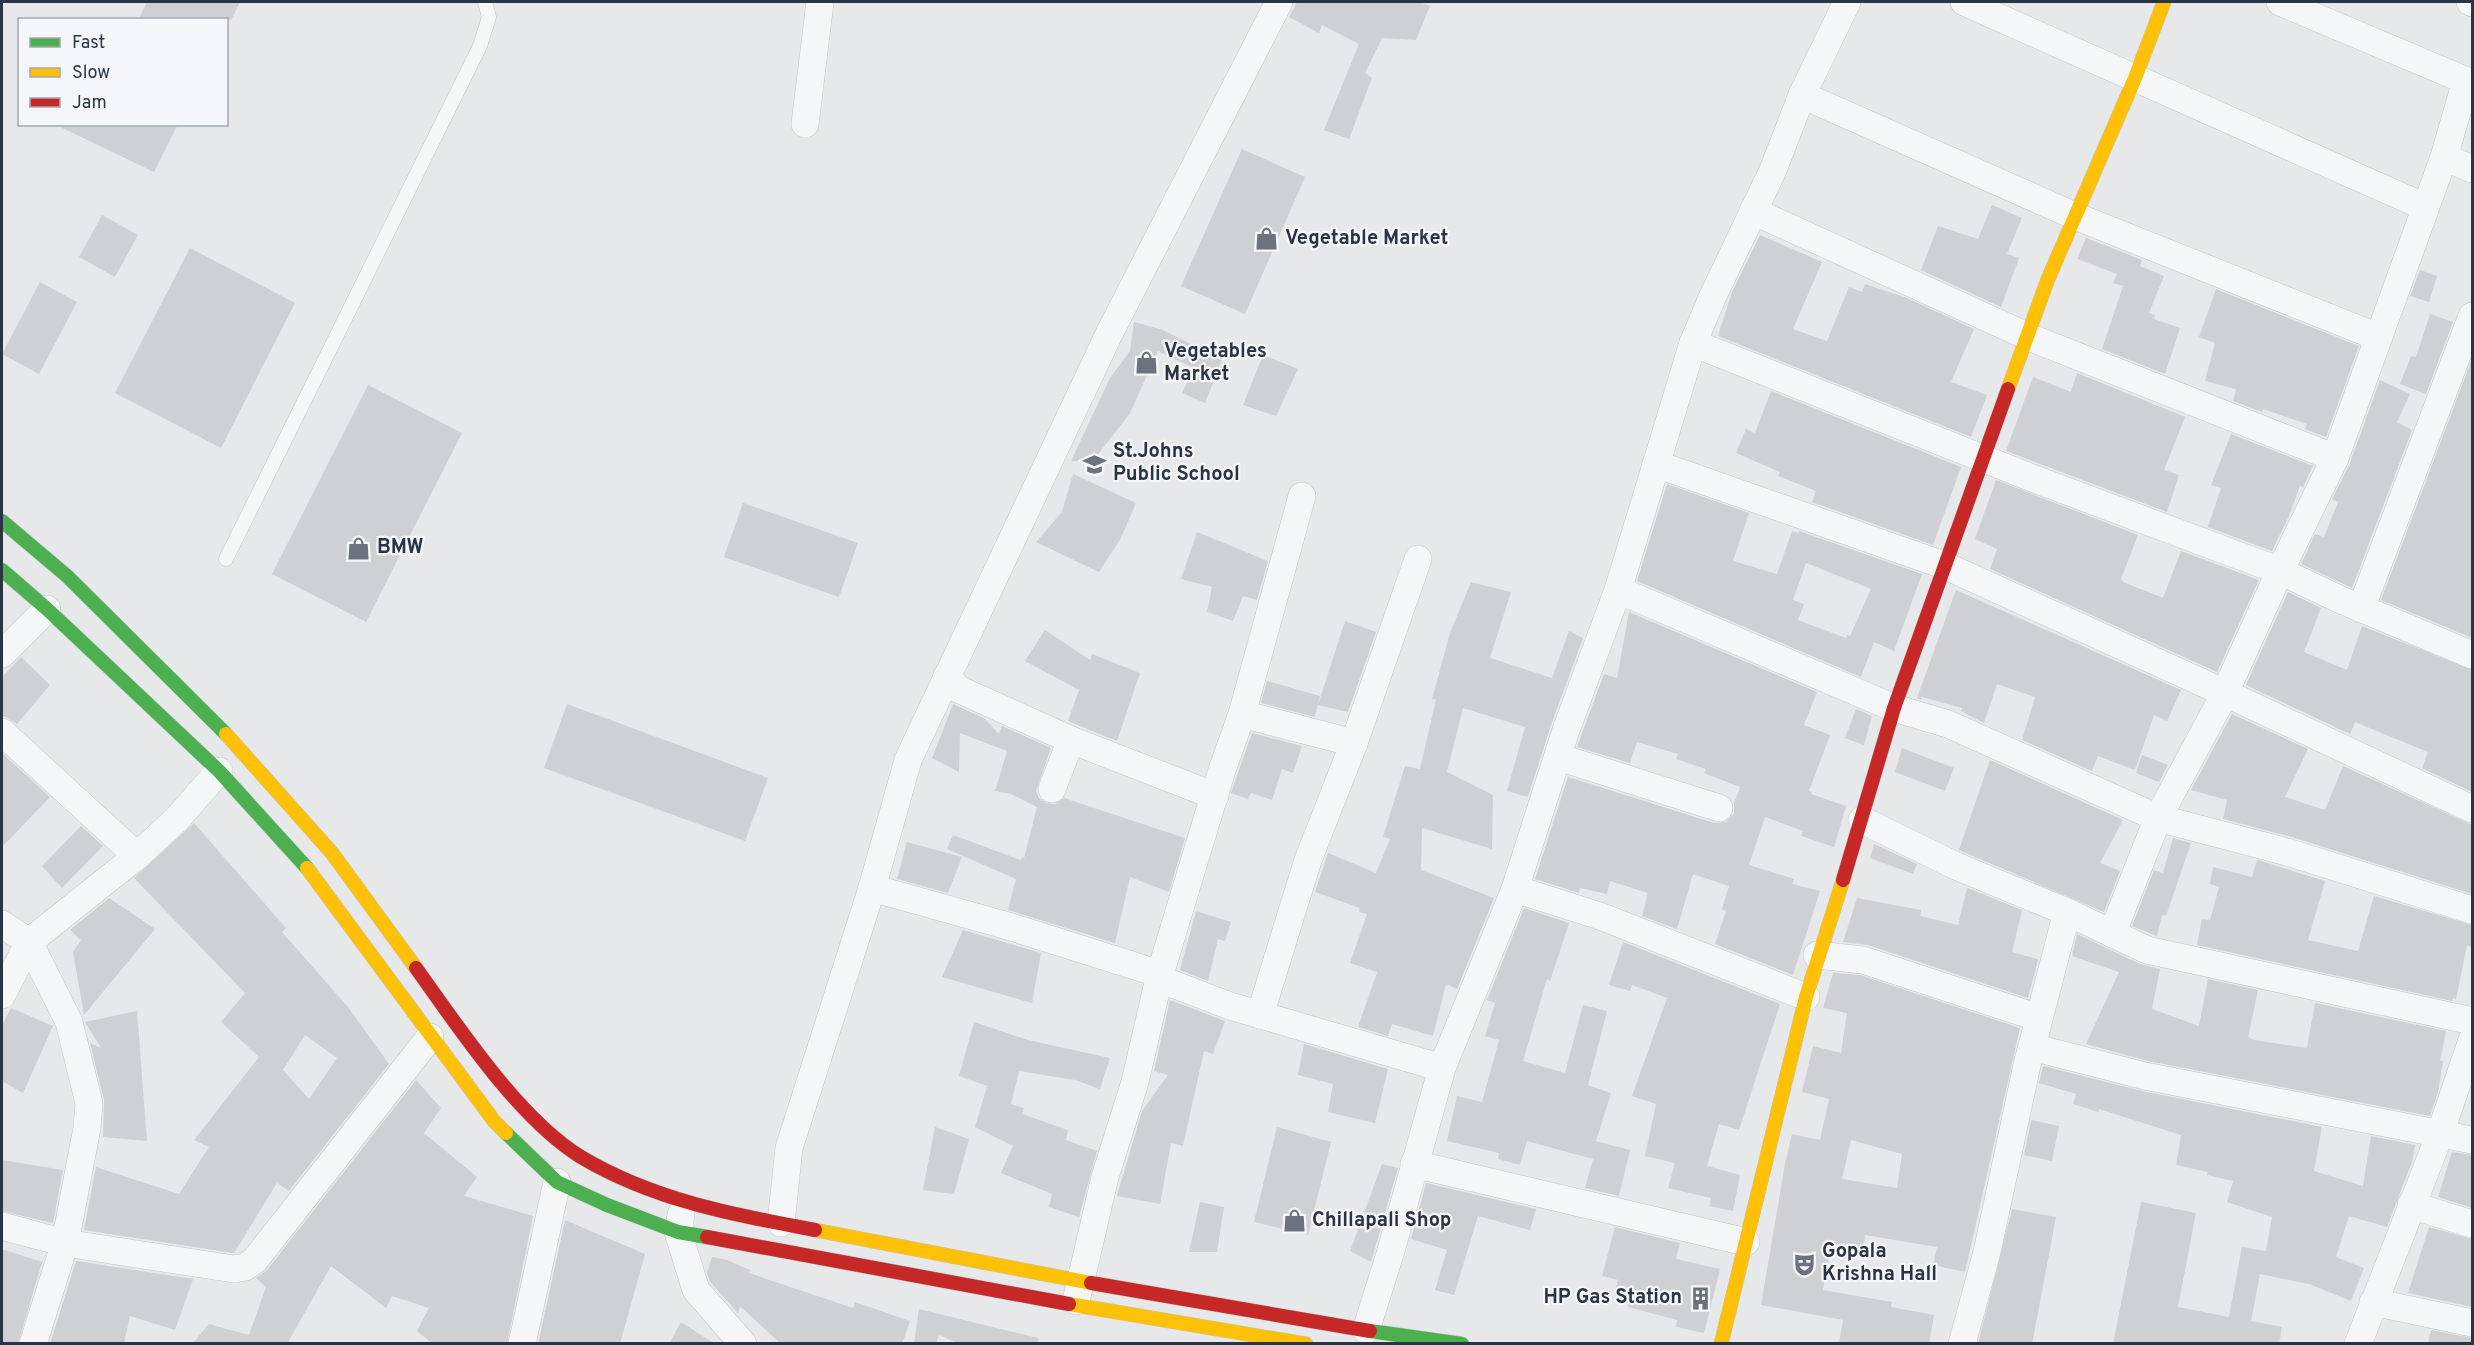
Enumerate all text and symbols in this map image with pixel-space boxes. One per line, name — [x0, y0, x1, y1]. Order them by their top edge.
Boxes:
legend — [18, 18, 228, 126]
text: Fast — [72, 32, 105, 55]
text: Slow — [72, 62, 110, 85]
text: Jam — [72, 92, 107, 115]
shop icon: Vegetable Market — [1254, 226, 1280, 252]
place label: Vegetable Market — [1285, 226, 1449, 252]
place label: Vegetables Market — [1164, 339, 1267, 388]
shop icon: Vegetables Market — [1133, 350, 1159, 376]
place label: St.Johns Public School — [1113, 439, 1240, 488]
school or university icon: St.Johns Public School — [1082, 451, 1108, 477]
shop icon: BMW — [346, 535, 372, 561]
place label: BMW — [377, 535, 424, 561]
shop icon: Chillapali Shop — [1281, 1208, 1307, 1234]
place label: Chillapali Shop — [1312, 1208, 1451, 1234]
place label: Gopala Krishna Hall — [1822, 1239, 1937, 1288]
theatre icon: Gopala Krishna Hall — [1791, 1251, 1817, 1277]
place label: HP Gas Station — [1543, 1285, 1682, 1311]
building icon: HP Gas Station — [1687, 1285, 1713, 1311]

